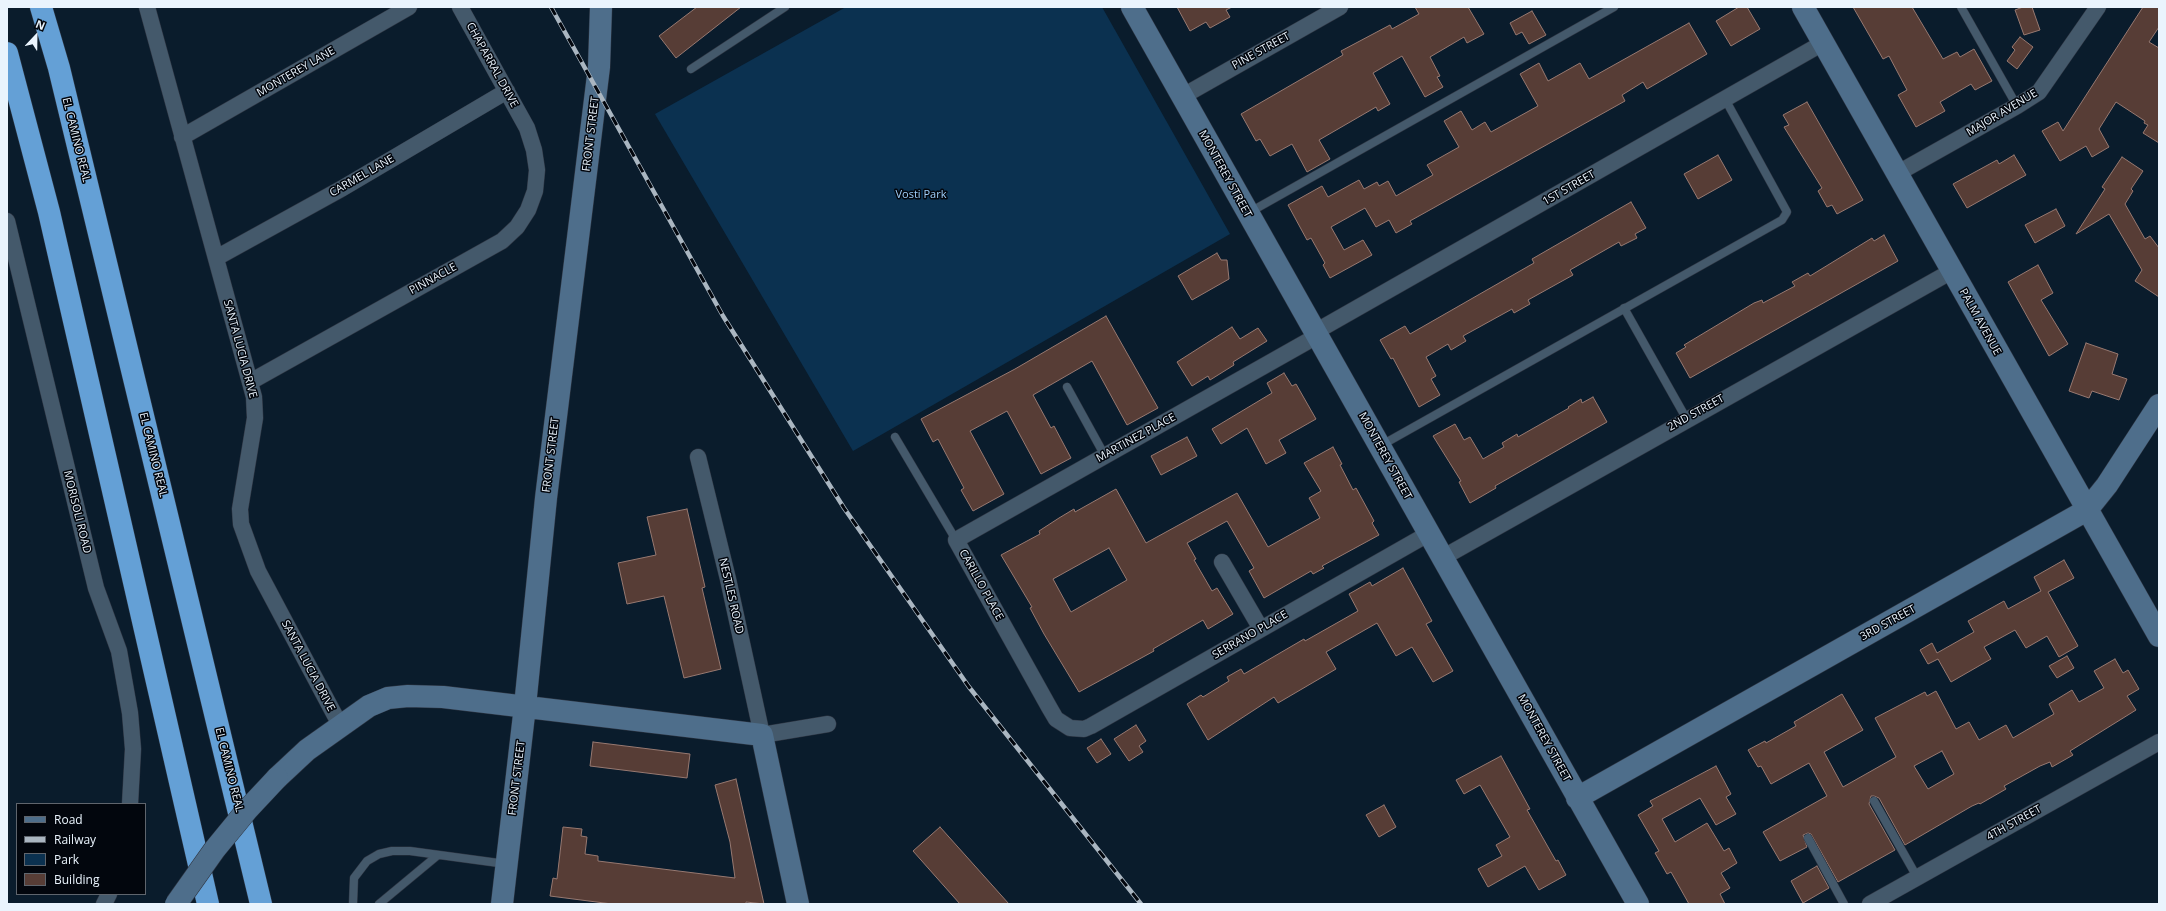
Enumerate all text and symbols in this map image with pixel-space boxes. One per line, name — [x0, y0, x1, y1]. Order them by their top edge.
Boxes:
north arrow — [16, 16, 56, 56]
text: N — [34, 16, 48, 33]
street label: CHAPARRAL DRIVE — [463, 20, 521, 110]
street label: PINE STREET — [1230, 30, 1292, 72]
street label: MONTEREY LANE — [255, 44, 337, 100]
street label: MAJOR AVENUE — [1964, 87, 2040, 139]
street label: EL CAMINO REAL — [59, 96, 93, 184]
street label: FRONT STREET — [580, 96, 602, 172]
street label: MONTEREY STREET — [1195, 128, 1255, 220]
street label: CARMEL LANE — [327, 152, 397, 200]
street label: 1ST STREET — [1540, 168, 1598, 208]
park label: Vosti Park — [896, 188, 946, 202]
street label: PINNACLE — [407, 261, 459, 297]
street label: PALM AVENUE — [1956, 286, 2004, 358]
street label: SANTA LUCIA DRIVE — [221, 298, 259, 400]
street label: 2ND STREET — [1665, 392, 1727, 434]
street label: MONTEREY STREET — [1355, 410, 1415, 502]
street label: EL CAMINO REAL — [136, 411, 170, 499]
street label: MARTINEZ PLACE — [1094, 411, 1178, 465]
street label: FRONT STREET — [540, 417, 562, 493]
street label: MORISOLI ROAD — [60, 469, 94, 555]
street label: CARILLO PLACE — [956, 547, 1006, 623]
street label: NESTLES ROAD — [716, 557, 746, 635]
street label: 3RD STREET — [1858, 602, 1918, 644]
street label: SERRANO PLACE — [1210, 608, 1290, 662]
street label: SANTA LUCIA DRIVE — [278, 618, 338, 714]
street label: MONTEREY STREET — [1514, 692, 1574, 784]
street label: EL CAMINO REAL — [212, 726, 246, 814]
street label: FRONT STREET — [506, 740, 528, 816]
legend — [16, 803, 146, 895]
street label: 4TH STREET — [1984, 803, 2044, 843]
text: Road — [54, 811, 83, 828]
text: Railway — [54, 831, 96, 848]
text: Park — [54, 851, 79, 868]
text: Building — [54, 871, 99, 888]

